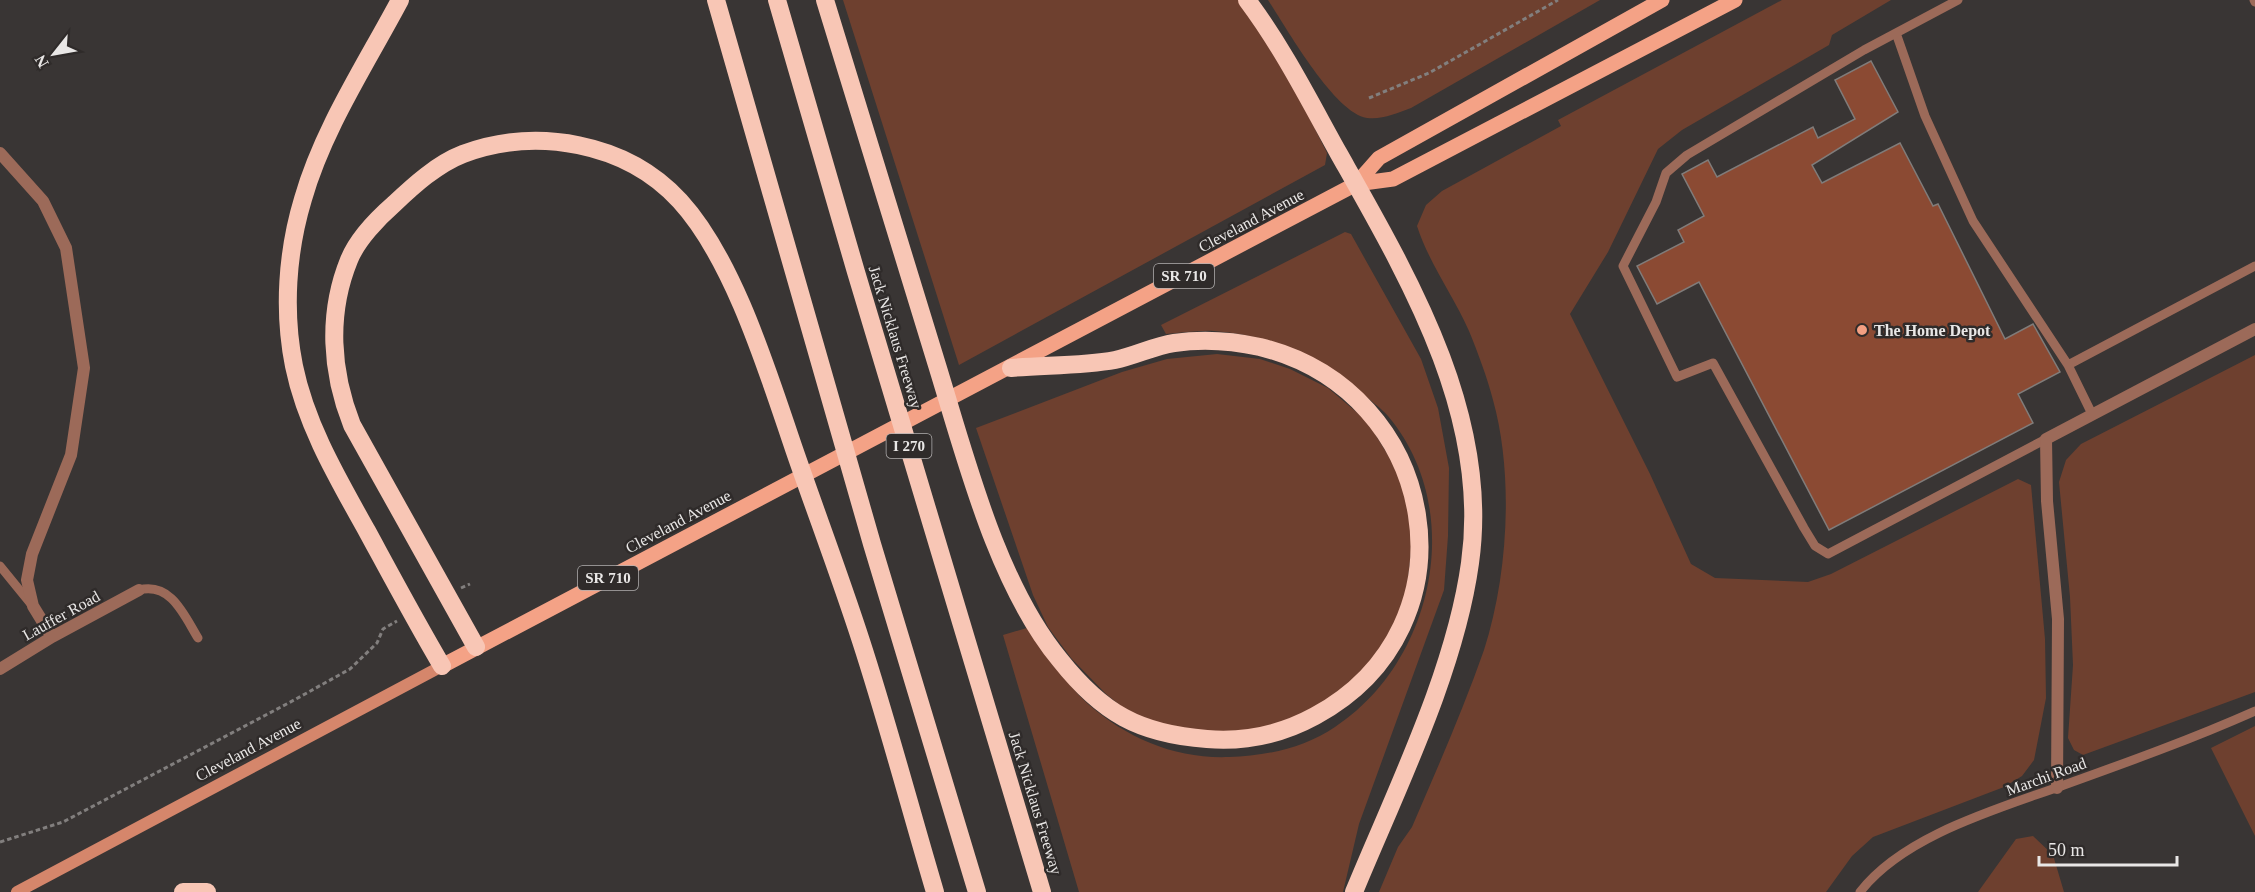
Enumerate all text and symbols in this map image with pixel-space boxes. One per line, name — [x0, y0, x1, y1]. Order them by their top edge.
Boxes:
north arrow — [24, 24, 84, 84]
text: N — [31, 52, 52, 71]
street label: Cleveland Avenue — [1196, 186, 1307, 255]
street label: Jack Nicklaus Freeway — [865, 264, 925, 411]
road number: SR 710 — [1154, 264, 1214, 288]
place label: The Home Depot — [1874, 322, 1991, 340]
marker: The Home Depot — [1855, 323, 1869, 337]
road number: I 270 — [886, 434, 932, 458]
street label: Cleveland Avenue — [623, 487, 734, 556]
road number: SR 710 — [578, 566, 638, 590]
street label: Lauffer Road — [20, 587, 103, 644]
street label: Cleveland Avenue — [193, 715, 304, 784]
street label: Jack Nicklaus Freeway — [1005, 730, 1065, 877]
street label: Marchi Road — [2004, 754, 2089, 799]
scale bar — [2039, 829, 2177, 867]
text: 50 m — [2048, 840, 2085, 860]

